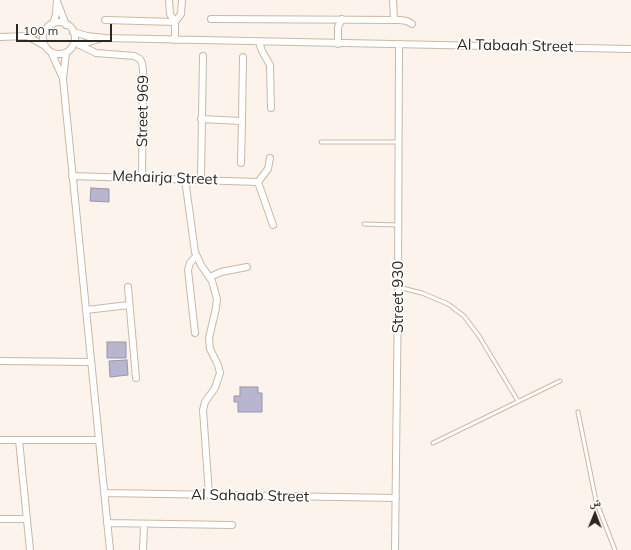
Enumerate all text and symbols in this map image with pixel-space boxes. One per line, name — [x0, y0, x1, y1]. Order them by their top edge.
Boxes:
scale bar — [18, 16, 114, 42]
text: 100 m — [23, 23, 58, 38]
street label: Al Tabaah Street — [457, 36, 573, 56]
street label: Street 969 — [133, 75, 153, 147]
street label: Mehairja Street — [112, 167, 218, 189]
street label: Street 930 — [389, 261, 407, 333]
street label: Al Sahaab Street — [191, 486, 309, 506]
north arrow — [575, 494, 615, 534]
text: ش — [589, 495, 601, 509]

